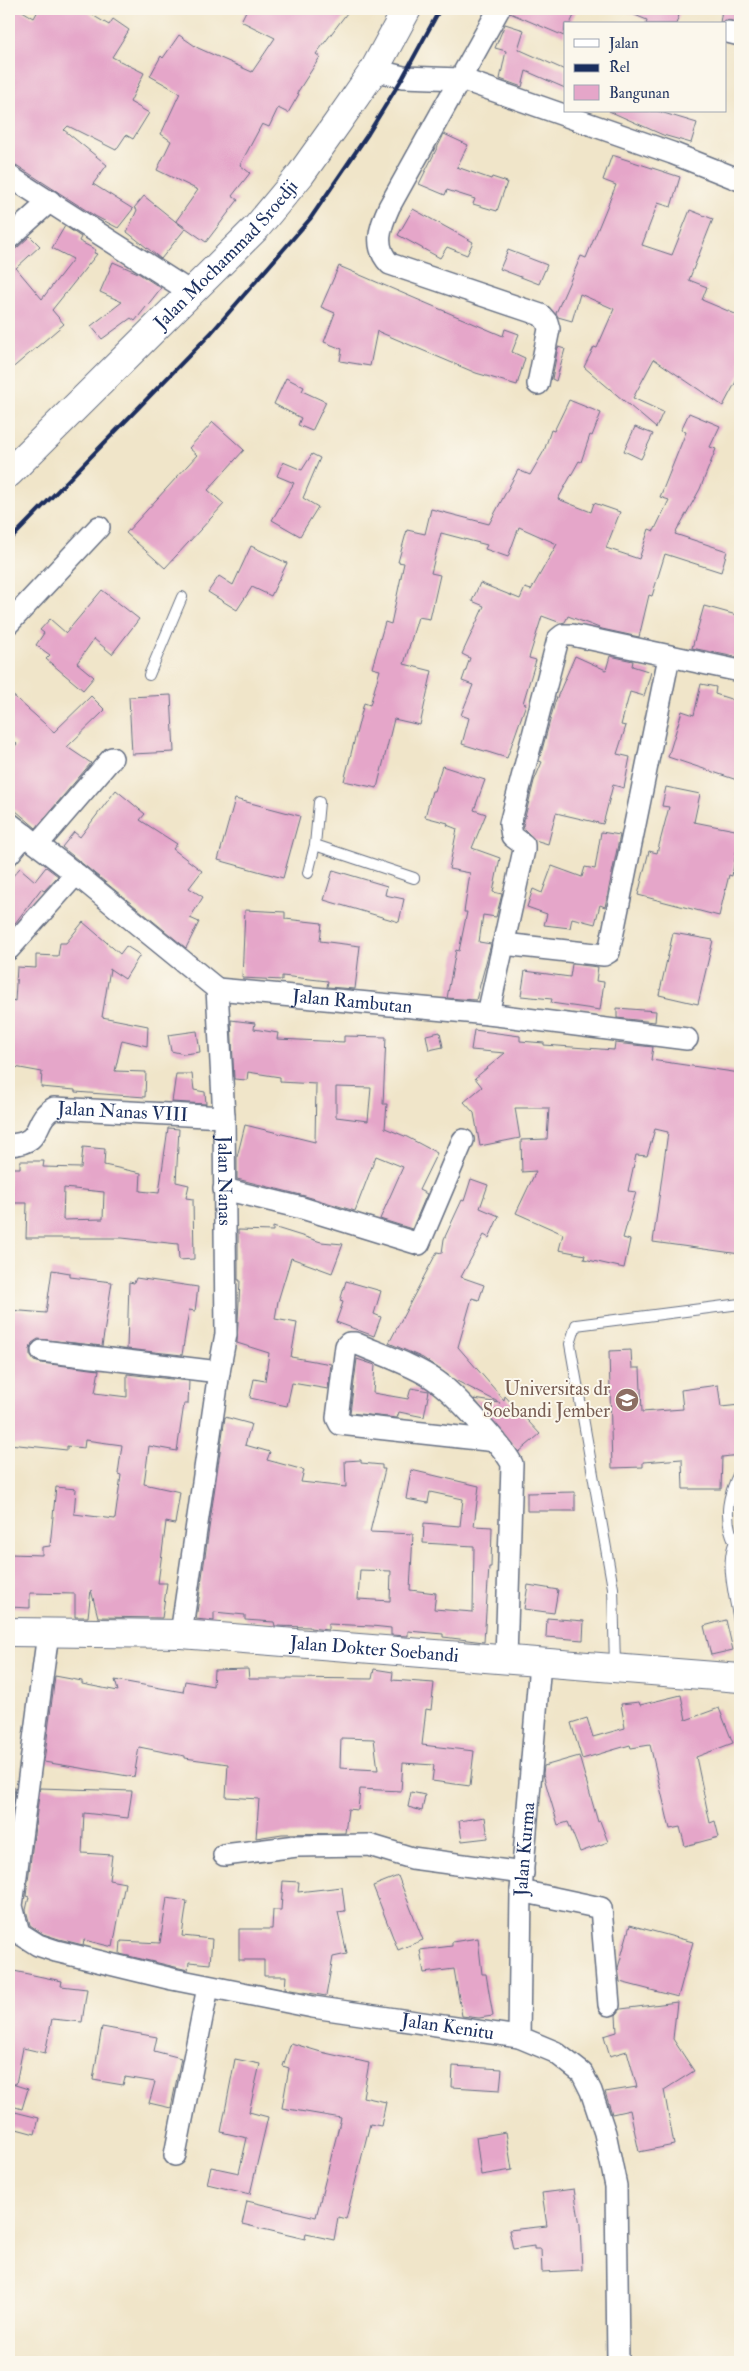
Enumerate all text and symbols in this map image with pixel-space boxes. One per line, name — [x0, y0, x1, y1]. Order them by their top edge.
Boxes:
legend — [564, 22, 726, 112]
text: Jalan — [608, 34, 639, 54]
text: Rel — [609, 58, 630, 77]
text: Bangunan — [609, 84, 670, 103]
street label: Jalan Mochammad Sroedji — [148, 175, 303, 335]
street label: Jalan Rambutan — [290, 984, 414, 1019]
street label: Jalan Nanas VIII — [56, 1096, 189, 1127]
street label: Jalan Nanas — [212, 1134, 237, 1226]
place label: Universitas dr Soebandi Jember — [483, 1377, 610, 1423]
school or university icon: Universitas dr Soebandi Jember — [614, 1387, 640, 1413]
street label: Jalan Dokter Soebandi — [288, 1631, 460, 1668]
street label: Jalan Kurma — [509, 1801, 540, 1897]
street label: Jalan Kenitu — [399, 2008, 496, 2045]

